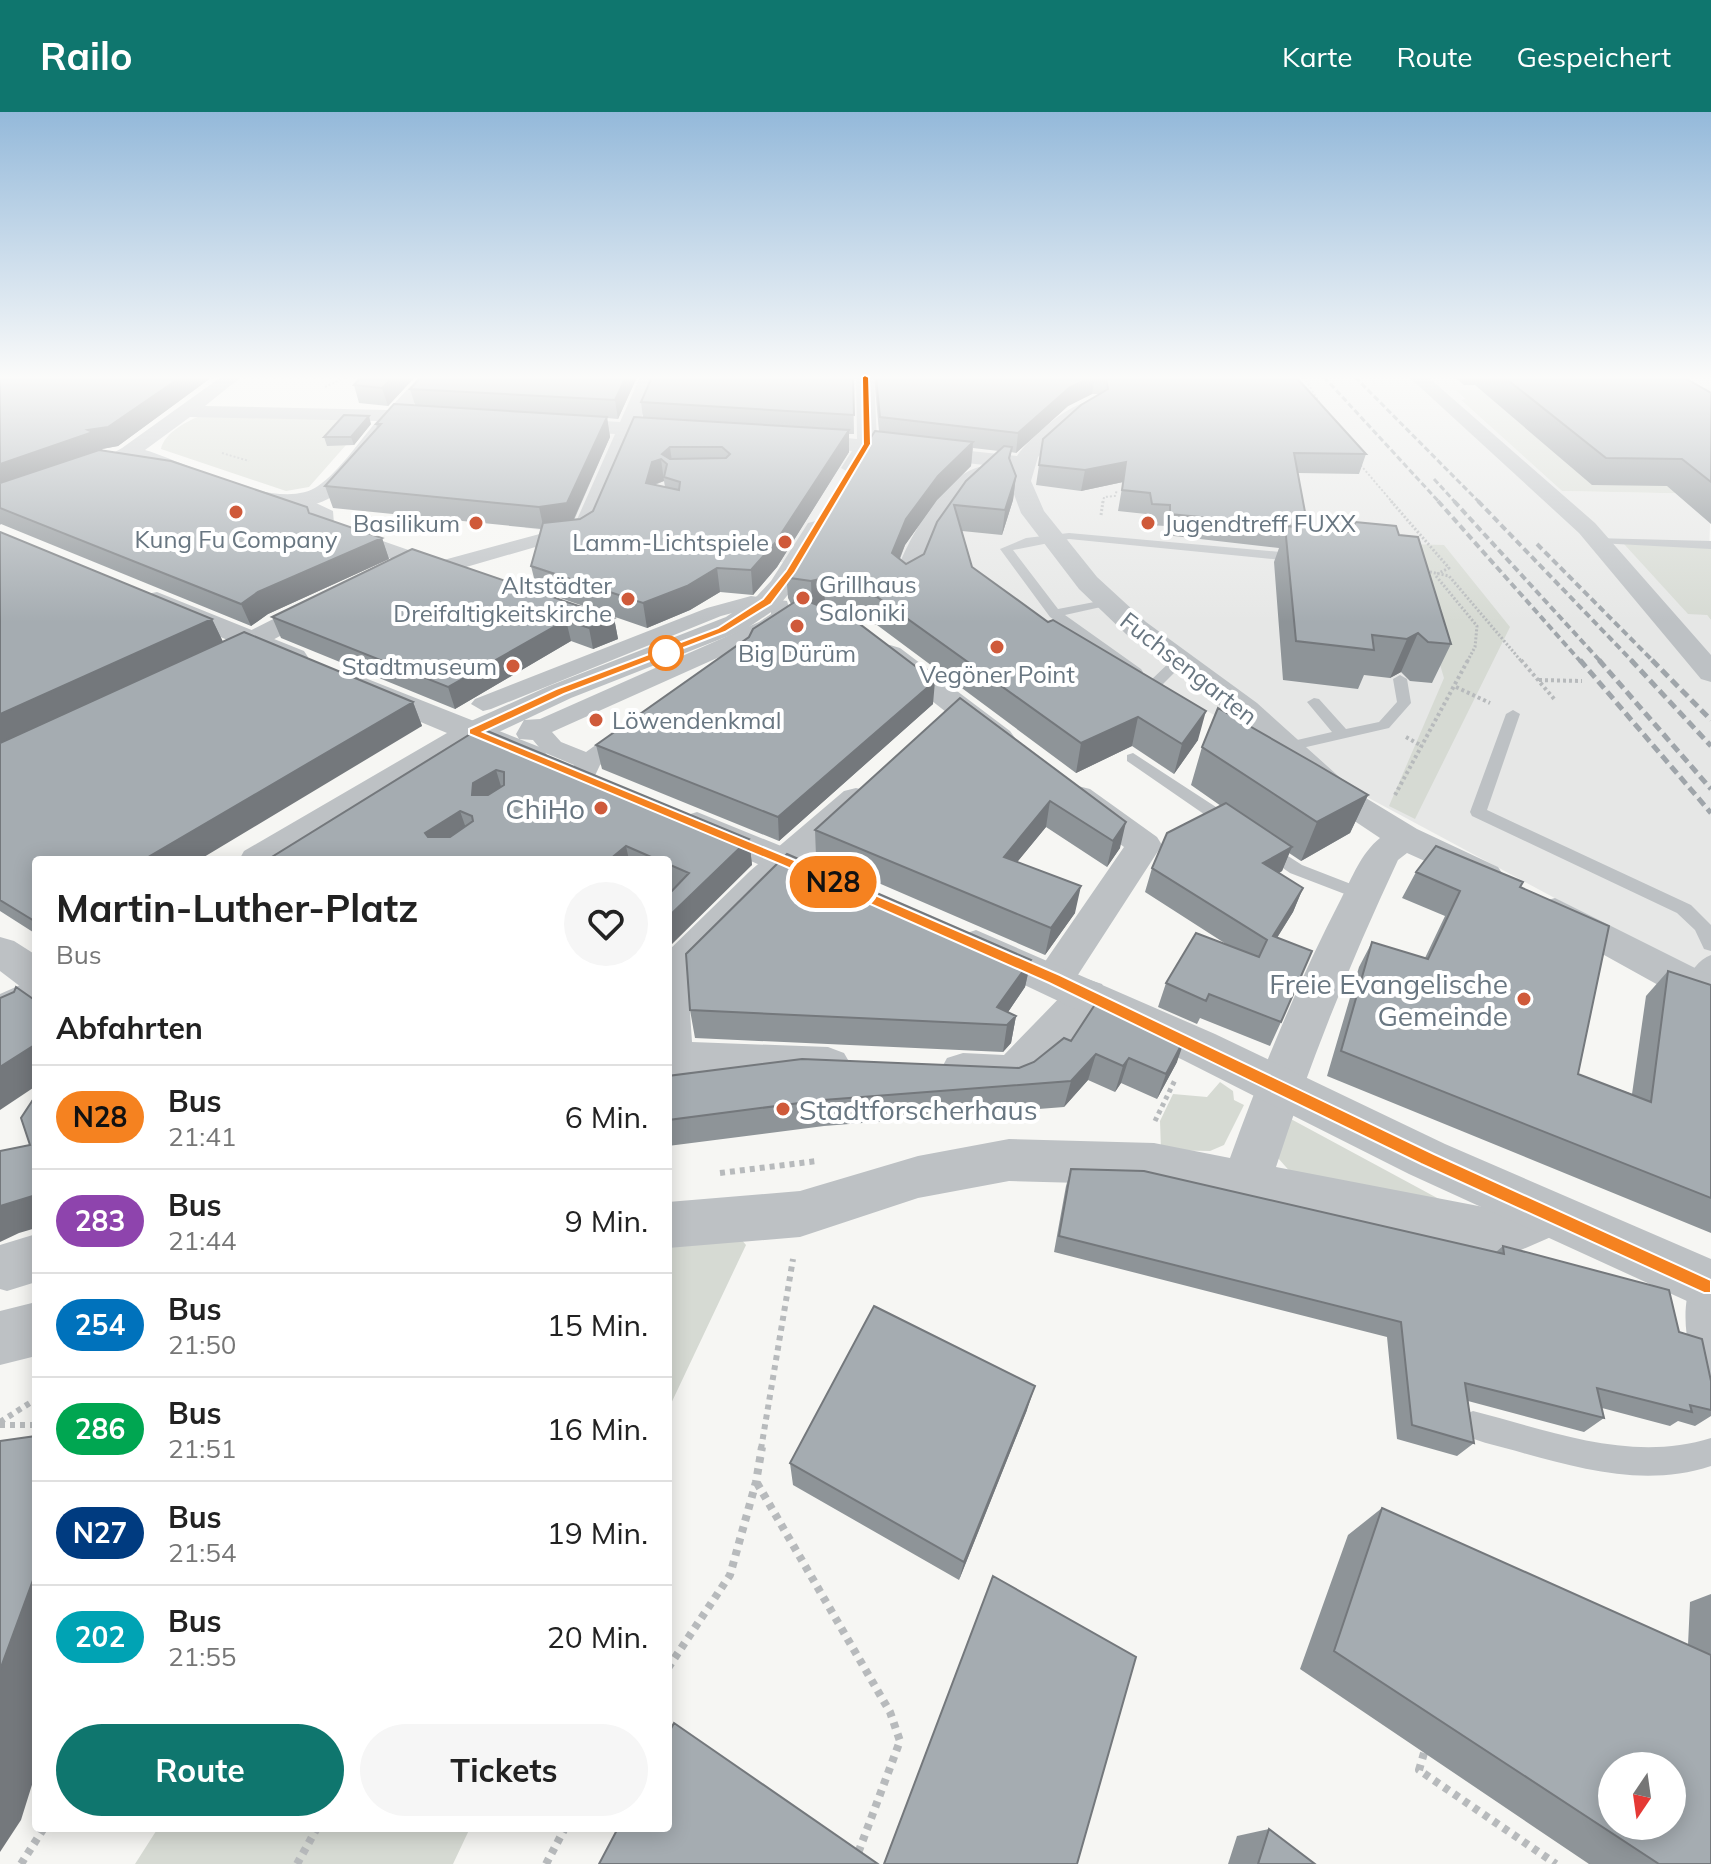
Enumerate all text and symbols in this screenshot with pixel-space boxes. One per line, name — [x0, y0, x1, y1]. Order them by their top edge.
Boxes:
text: Railo — [40, 32, 132, 80]
text: Karte — [1282, 39, 1352, 74]
text: Route — [1396, 39, 1473, 74]
text: Gespeichert — [1517, 39, 1671, 74]
marker: Kung Fu Company — [227, 503, 245, 521]
place label: Basilikum — [353, 508, 460, 538]
place label: Jugendtreff FUXX — [1164, 508, 1356, 538]
marker: Basilikum — [467, 514, 485, 532]
marker: Jugendtreff FUXX — [1139, 514, 1157, 532]
place label: Kung Fu Company — [135, 524, 338, 554]
place label: Lamm-Lichtspiele — [572, 527, 769, 557]
marker: Lamm-Lichtspiele — [776, 533, 794, 551]
place label: Grillhaus Saloniki — [819, 569, 917, 627]
place label: Altstädter Dreifaltigkeitskirche — [393, 570, 612, 628]
marker: Grillhaus Saloniki — [794, 589, 812, 607]
marker: Altstädter Dreifaltigkeitskirche — [619, 590, 637, 608]
street label: Fuchsengarten — [1114, 605, 1264, 731]
marker: Big Dürüm — [788, 617, 806, 635]
unlabelled marker — [649, 636, 683, 670]
place label: Big Dürüm — [738, 638, 856, 668]
marker: Vegöner Point — [988, 638, 1006, 656]
place label: Stadtmuseum — [342, 651, 497, 681]
marker: Stadtmuseum — [504, 657, 522, 675]
place label: Vegöner Point — [919, 659, 1075, 689]
place label: Löwendenkmal — [612, 705, 781, 735]
marker: Löwendenkmal — [587, 711, 605, 729]
place label: ChiHo — [505, 791, 585, 826]
marker: ChiHo — [592, 799, 610, 817]
line badge: N28 — [787, 856, 879, 908]
text: N28 — [806, 864, 860, 899]
button: heart — [564, 882, 648, 966]
text: Martin-Luther-Platz — [56, 884, 418, 932]
text: Bus — [56, 938, 102, 971]
place label: Freie Evangelische Gemeinde — [1269, 966, 1508, 1033]
marker: Freie Evangelische Gemeinde — [1515, 990, 1533, 1008]
text: Abfahrten — [56, 1009, 203, 1047]
text: Bus — [168, 1082, 222, 1120]
place label: Stadtforscherhaus — [799, 1092, 1038, 1127]
text: 6 Min. — [565, 1098, 648, 1136]
text: N28 — [73, 1099, 127, 1134]
marker: Stadtforscherhaus — [774, 1100, 792, 1118]
text: 21:41 — [168, 1120, 236, 1153]
text: Bus — [168, 1186, 222, 1224]
text: 9 Min. — [565, 1202, 648, 1240]
text: 283 — [75, 1203, 125, 1238]
text: 21:44 — [168, 1224, 236, 1257]
text: Bus — [168, 1290, 222, 1328]
text: 15 Min. — [547, 1306, 648, 1344]
text: 254 — [75, 1307, 125, 1342]
text: 21:50 — [168, 1328, 236, 1361]
text: Bus — [168, 1394, 222, 1432]
text: 16 Min. — [547, 1410, 648, 1448]
text: 286 — [75, 1411, 125, 1446]
text: 21:51 — [168, 1432, 236, 1465]
text: Bus — [168, 1498, 222, 1536]
text: 19 Min. — [547, 1514, 648, 1552]
text: N27 — [73, 1515, 127, 1550]
text: 21:54 — [168, 1536, 236, 1569]
text: Bus — [168, 1602, 222, 1640]
text: 20 Min. — [547, 1618, 648, 1656]
text: 202 — [75, 1619, 125, 1654]
text: 21:55 — [168, 1640, 236, 1673]
button: Route — [56, 1724, 344, 1816]
button: Tickets — [360, 1724, 648, 1816]
north arrow — [1598, 1752, 1686, 1840]
map controls — [1598, 1752, 1686, 1840]

